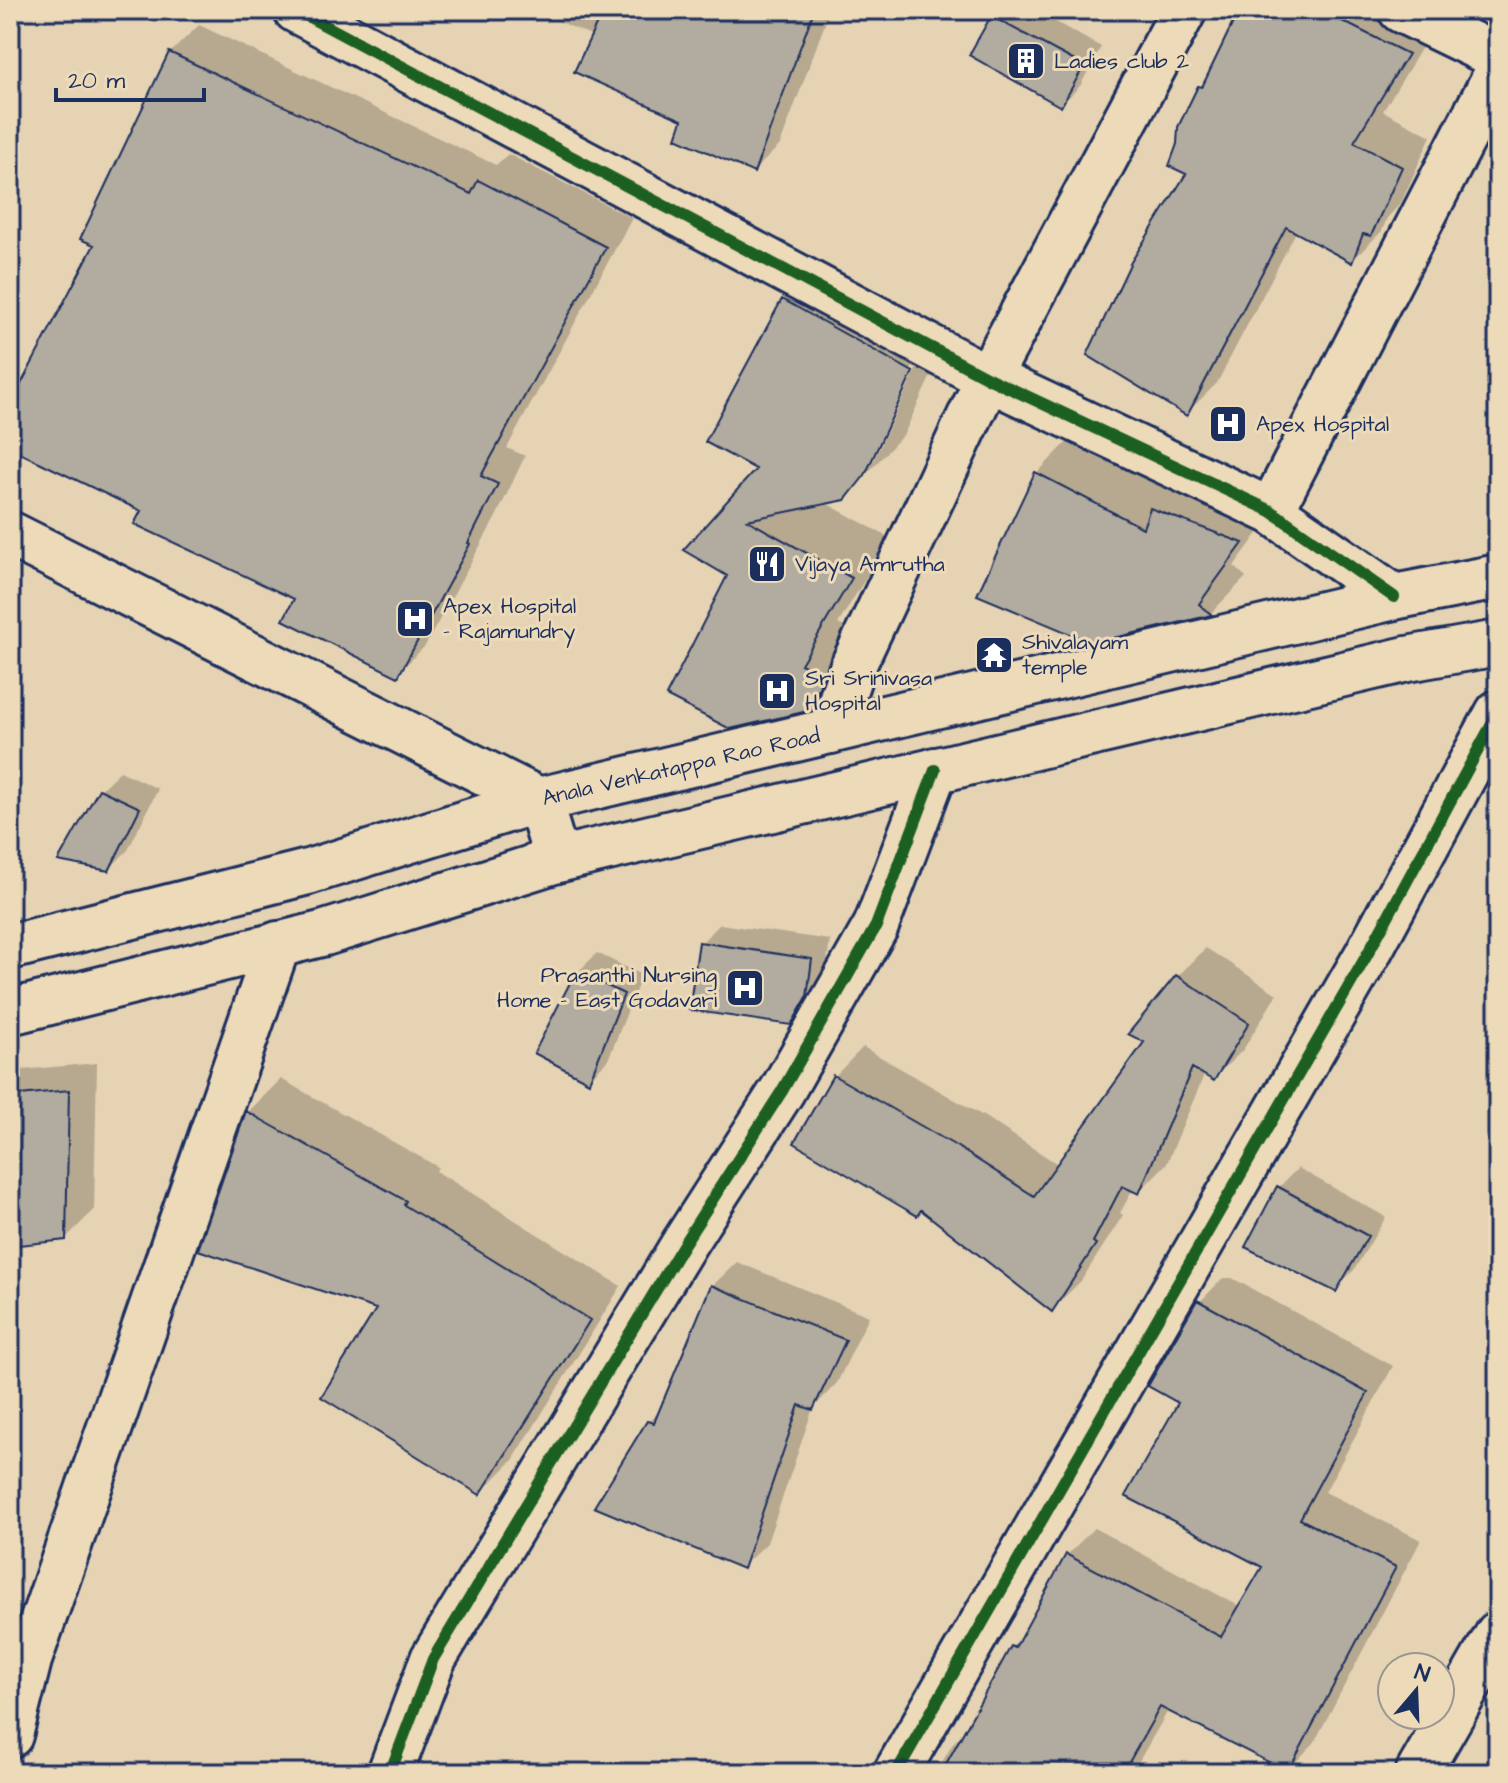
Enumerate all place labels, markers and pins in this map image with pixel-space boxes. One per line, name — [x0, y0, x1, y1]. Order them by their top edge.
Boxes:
building icon: Ladies club 2 — [1005, 40, 1047, 82]
place label: Ladies club 2 — [1054, 46, 1190, 77]
hospital icon: Apex Hospital — [1207, 403, 1249, 445]
place label: Apex Hospital — [1256, 409, 1389, 440]
restaurant icon: Vijaya Amrutha — [746, 543, 788, 585]
place label: Vijaya Amrutha — [795, 549, 945, 581]
place label: Apex Hospital - Rajamundry — [443, 591, 576, 648]
hospital icon: Apex Hospital - Rajamundry — [394, 598, 436, 640]
place label: Shivalayam temple — [1022, 627, 1128, 683]
temple icon: Shivalayam temple — [973, 634, 1015, 676]
place label: Sri Srinivasa Hospital — [805, 663, 932, 719]
hospital icon: Sri Srinivasa Hospital — [756, 670, 798, 712]
place label: Prasanthi Nursing Home - East Godavari — [497, 960, 717, 1016]
hospital icon: Prasanthi Nursing Home - East Godavari — [724, 967, 766, 1009]

